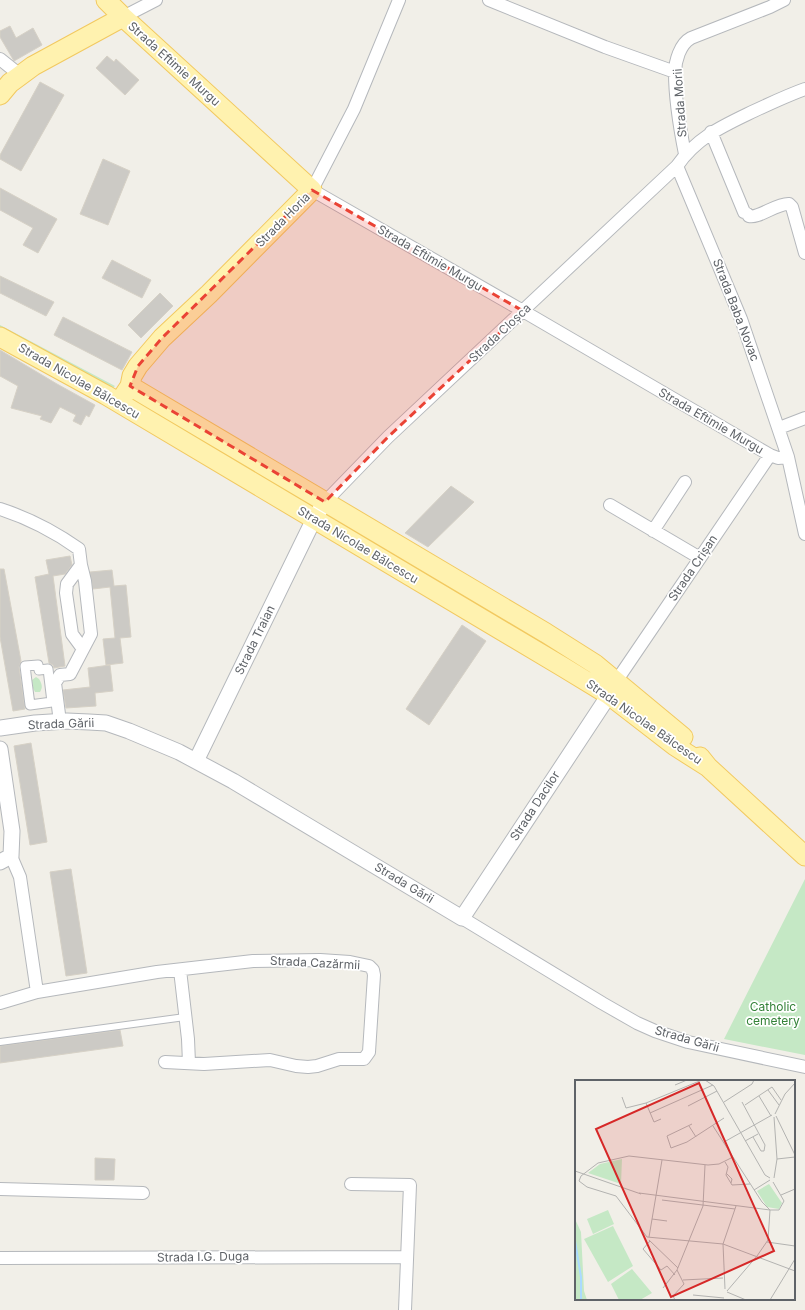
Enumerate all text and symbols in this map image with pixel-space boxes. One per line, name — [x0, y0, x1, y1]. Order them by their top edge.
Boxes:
street label: Strada Eftimie Murgu — [125, 18, 224, 109]
street label: Strada Morii — [670, 68, 689, 138]
street label: Strada Horia — [252, 189, 313, 250]
street label: Strada Eftimie Murgu — [375, 221, 485, 294]
street label: Strada Baba Novac — [710, 256, 763, 363]
street label: Strada Cloșca — [466, 300, 534, 365]
street label: Strada Nicolae Bălcescu — [16, 340, 143, 422]
street label: Strada Eftimie Murgu — [656, 384, 766, 457]
street label: Strada Nicolae Bălcescu — [295, 503, 421, 587]
street label: Strada Crișan — [665, 532, 720, 604]
street label: Strada Traian — [231, 603, 278, 677]
street label: Strada Nicolae Bălcescu — [583, 676, 705, 767]
street label: Strada Gării — [27, 715, 95, 732]
street label: Strada Dacilor — [506, 768, 563, 843]
street label: Strada Gării — [372, 859, 437, 906]
street label: Strada Cazărmii — [270, 953, 361, 972]
park label: Catholic cemetery — [746, 999, 800, 1028]
street label: Strada Gării — [653, 1022, 721, 1055]
inset map — [575, 1080, 795, 1300]
street label: Strada I.G. Duga — [157, 1248, 249, 1265]

